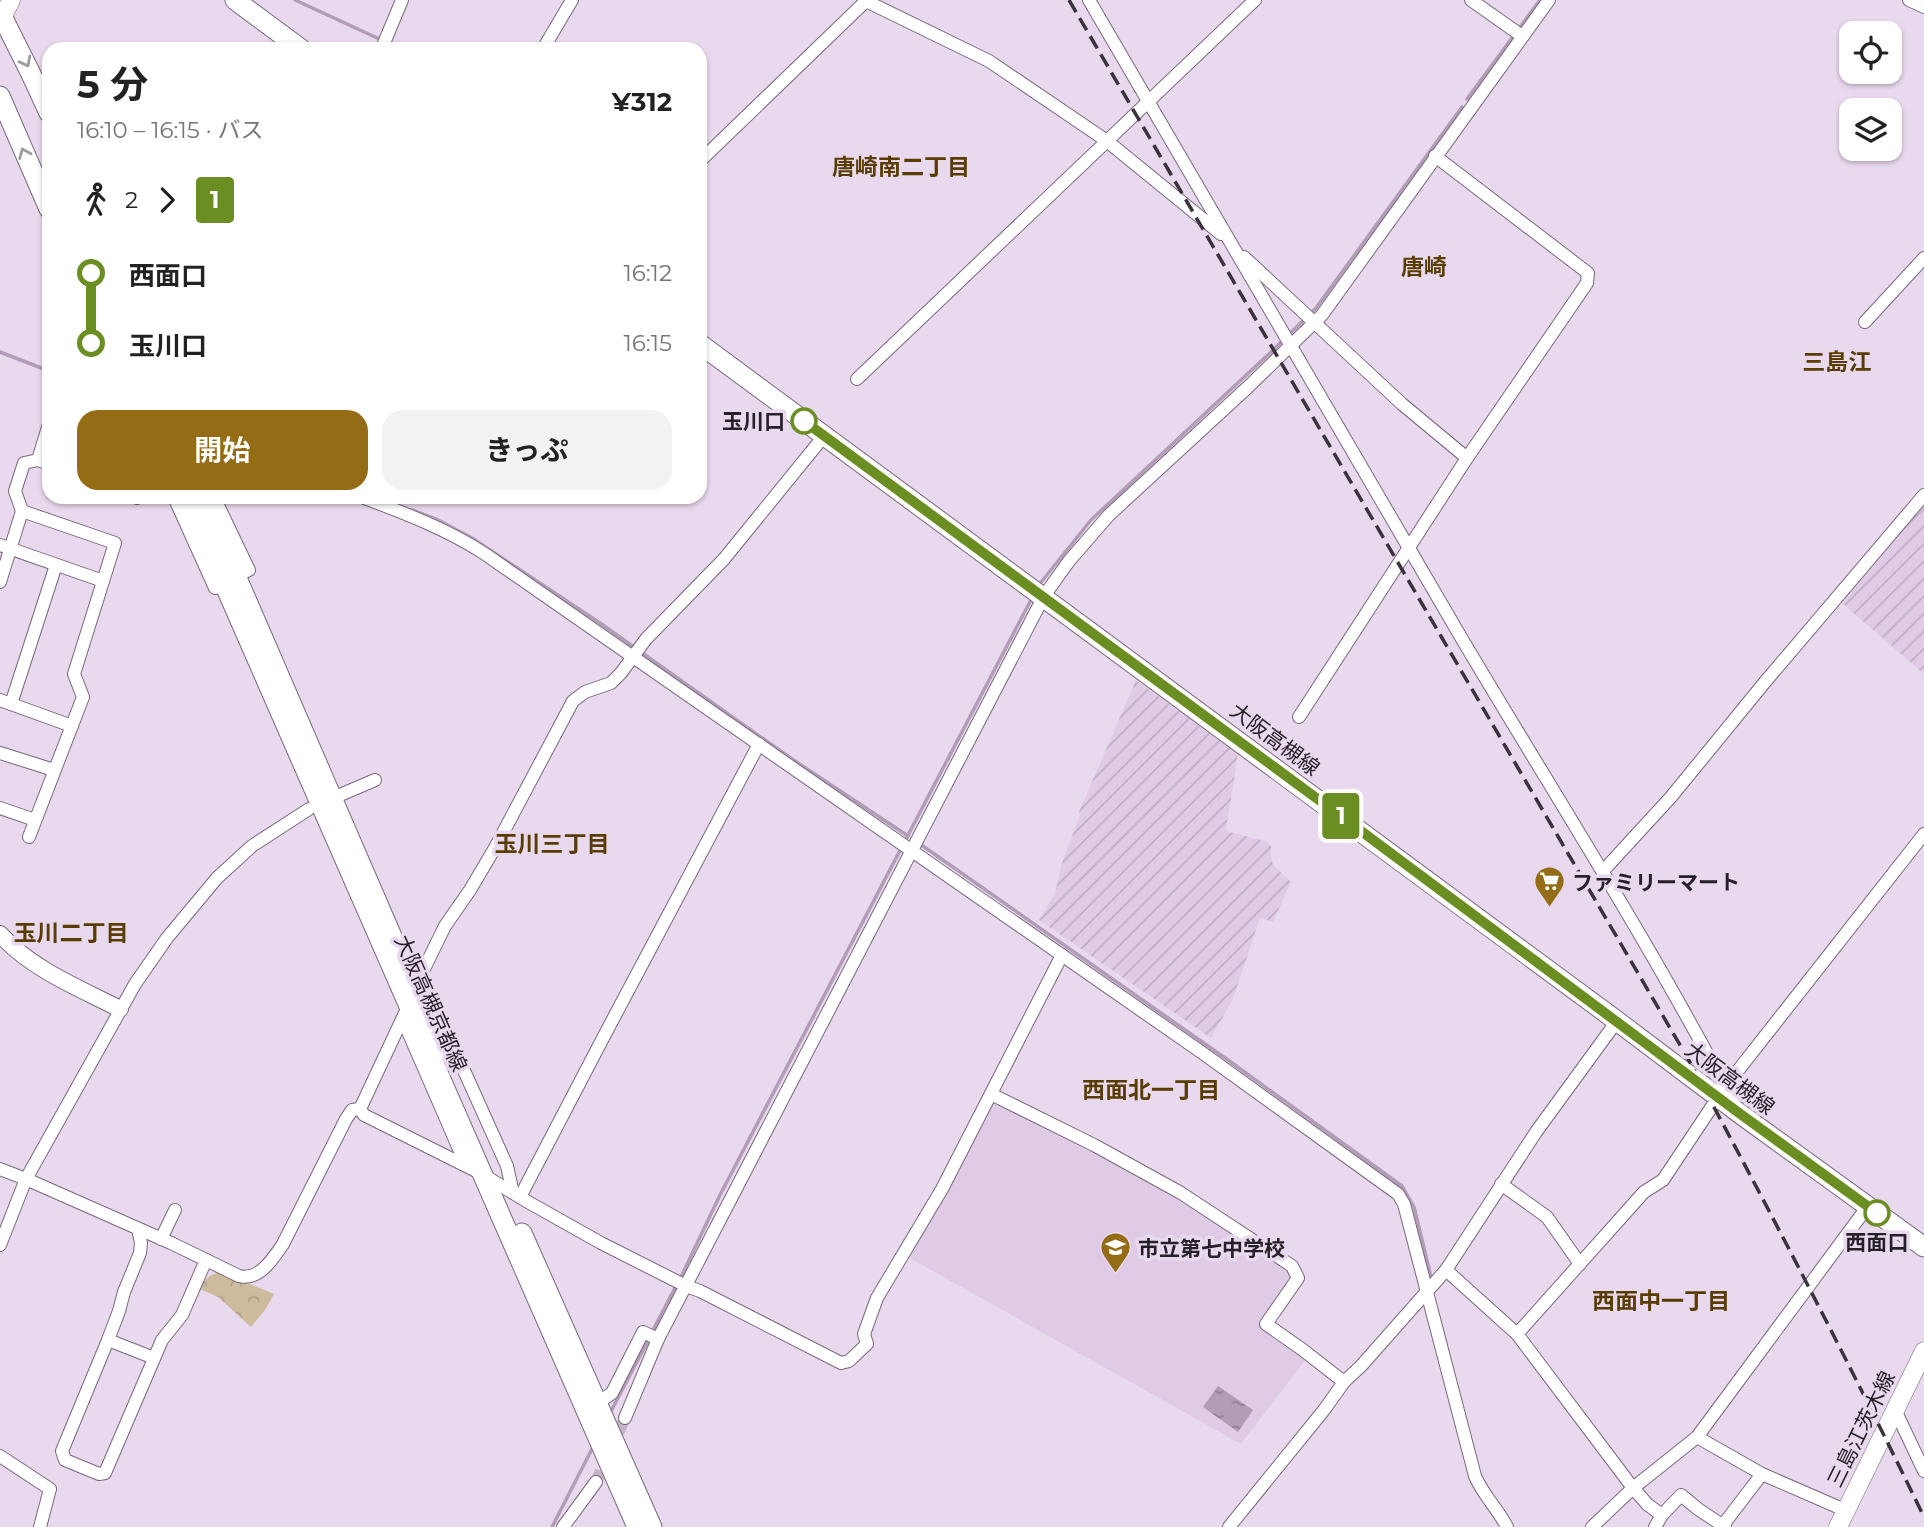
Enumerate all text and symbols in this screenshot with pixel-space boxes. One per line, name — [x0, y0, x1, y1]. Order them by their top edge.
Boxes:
map controls — [1839, 21, 1902, 161]
button: locate — [1839, 21, 1902, 84]
one-way arrow — [17, 55, 31, 67]
text: 5 分 — [77, 61, 148, 108]
text: ¥312 — [612, 86, 672, 118]
button: layers — [1839, 98, 1902, 161]
text: 16:10 – 16:15 · バス — [77, 116, 264, 144]
one-way arrow — [19, 148, 33, 160]
district label: 唐崎南二丁目 — [832, 153, 970, 181]
icon: walk — [77, 181, 115, 219]
icon: forward — [148, 181, 186, 219]
text: 1 — [210, 185, 220, 214]
text: 2 — [125, 186, 138, 214]
district label: 唐崎 — [1401, 253, 1447, 281]
text: 16:12 — [623, 259, 672, 287]
text: 西面口 — [129, 260, 207, 292]
text: 16:15 — [623, 329, 672, 357]
text: 玉川口 — [129, 330, 207, 362]
district label: 三島江 — [1803, 348, 1872, 376]
marker: 玉川口 — [791, 408, 817, 434]
place label: 玉川口 — [722, 409, 785, 434]
button: 開始 — [77, 410, 368, 490]
button: きっぷ — [382, 410, 672, 490]
street label: 大阪高槻線 — [1226, 697, 1324, 781]
line badge: 1 — [1318, 793, 1364, 839]
text: 1 — [1336, 801, 1346, 830]
district label: 玉川三丁目 — [495, 830, 610, 858]
supermarket icon: ファミリーマート — [1532, 865, 1566, 909]
place label: ファミリーマート — [1572, 870, 1740, 895]
district label: 玉川二丁目 — [14, 919, 129, 947]
street label: 大阪高槻京都線 — [390, 931, 472, 1075]
street label: 大阪高槻線 — [1681, 1036, 1779, 1120]
district label: 西面北一丁目 — [1082, 1076, 1220, 1104]
marker: 西面口 — [1864, 1200, 1890, 1226]
place label: 西面口 — [1846, 1230, 1909, 1255]
school or university icon: 市立第七中学校 — [1098, 1231, 1132, 1275]
place label: 市立第七中学校 — [1138, 1236, 1285, 1261]
district label: 西面中一丁目 — [1592, 1287, 1730, 1315]
street label: 三島江茨木線 — [1822, 1367, 1900, 1491]

